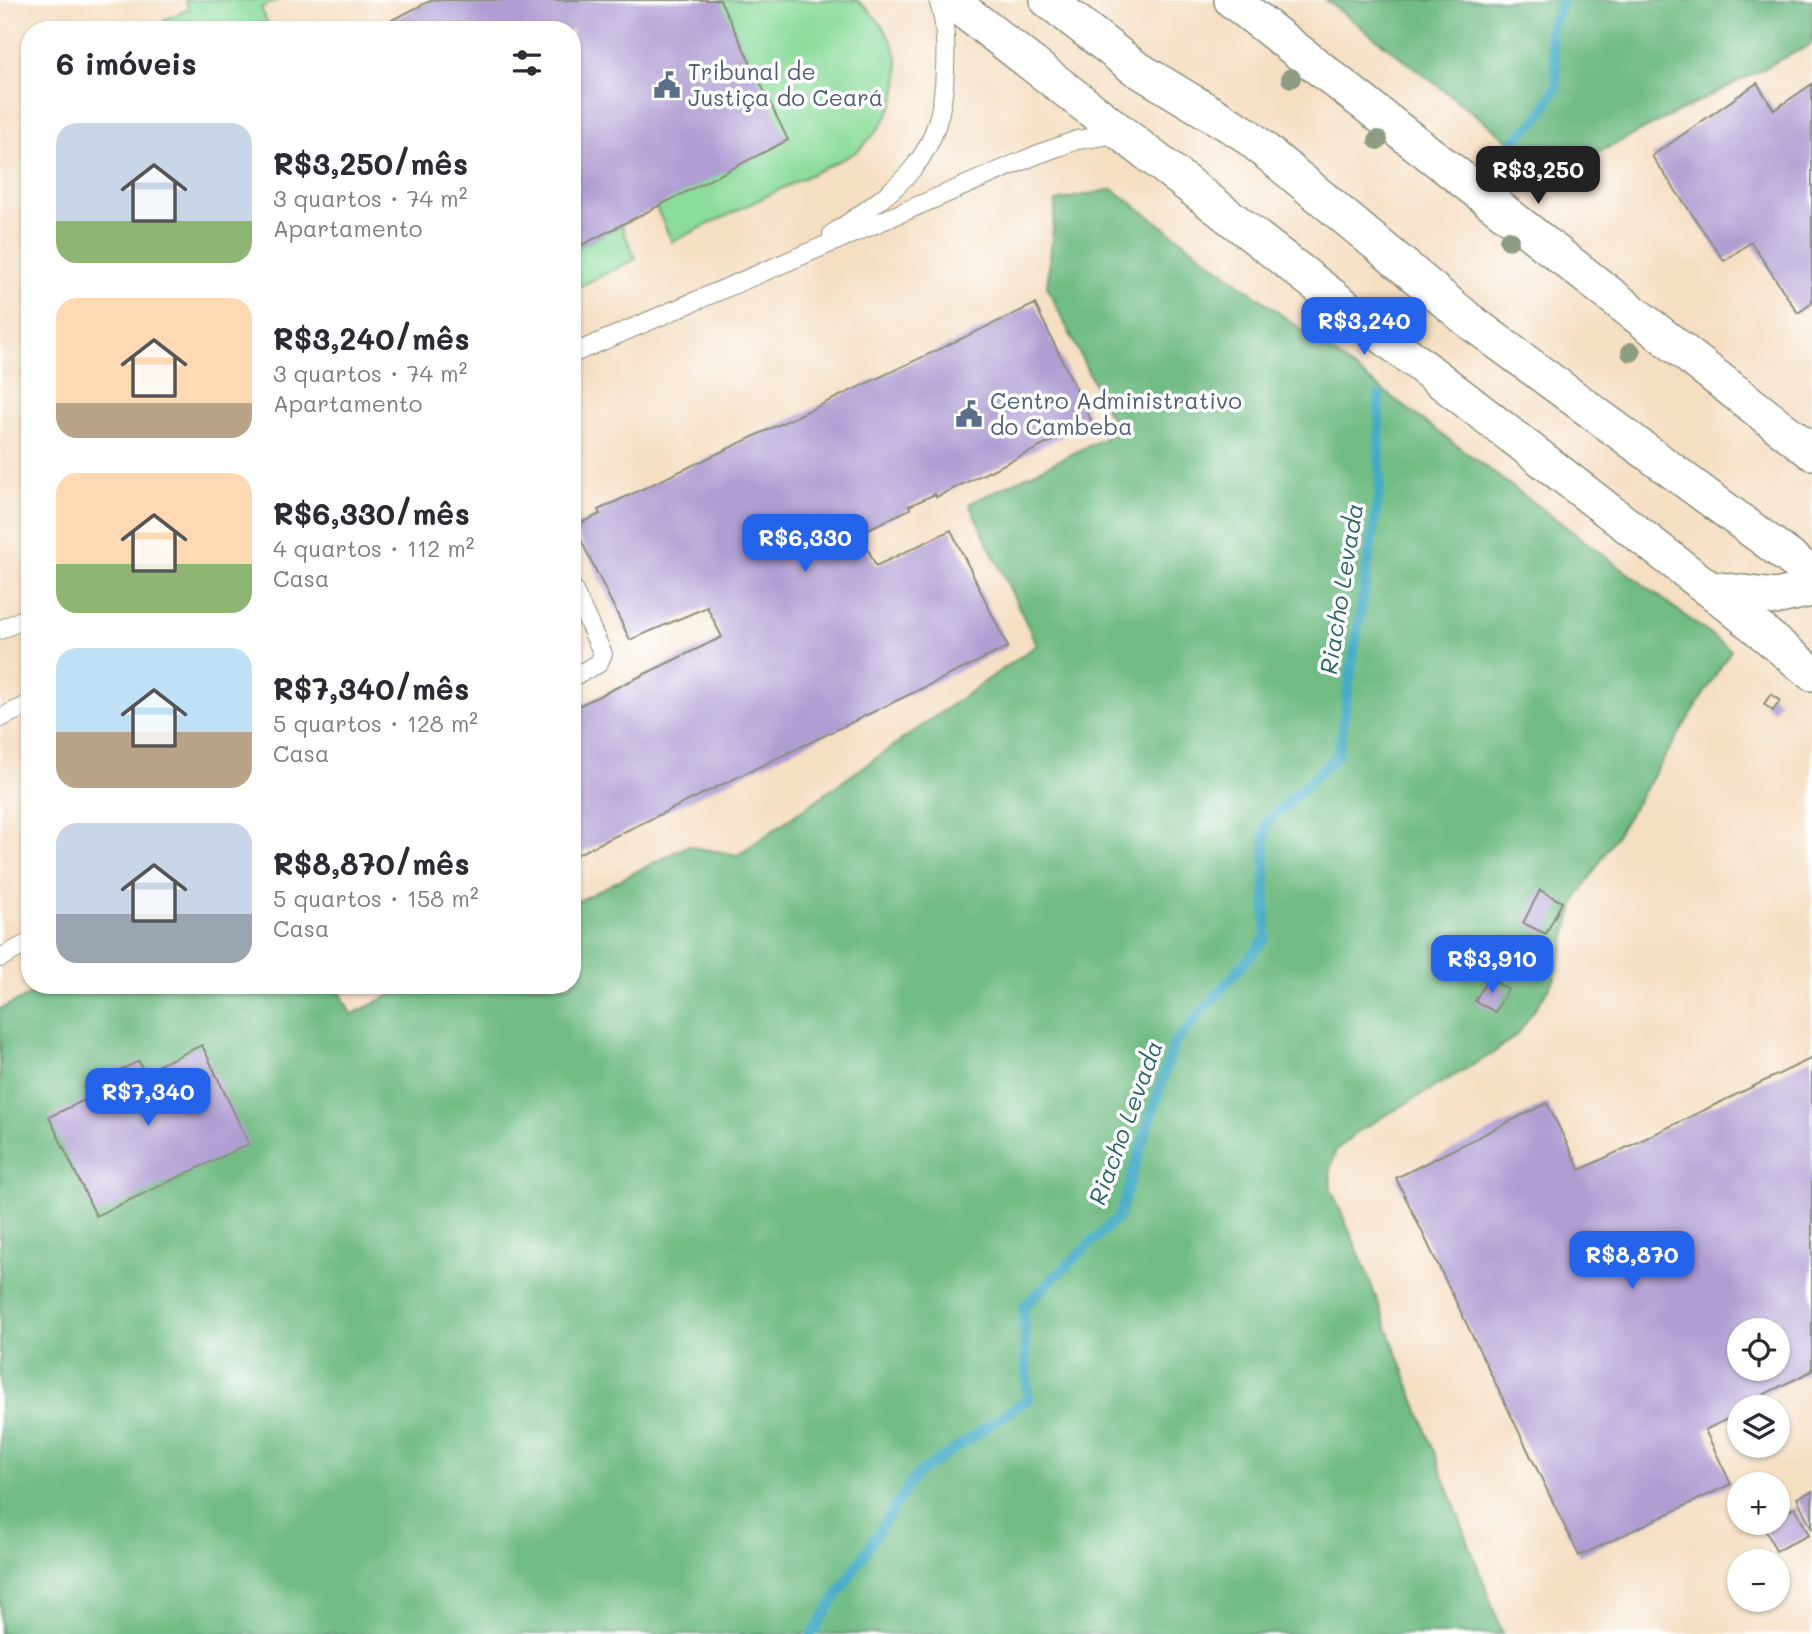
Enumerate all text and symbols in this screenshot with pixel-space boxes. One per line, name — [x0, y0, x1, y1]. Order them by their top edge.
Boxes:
text: 6 imóveis — [56, 43, 197, 83]
icon: filters — [508, 44, 546, 82]
place label: Tribunal de Justiça do Ceará — [688, 56, 883, 112]
public building icon: Tribunal de Justiça do Ceará — [652, 70, 682, 100]
text: R$3,250/mês — [273, 143, 468, 183]
pin: R$3,250 — [1473, 146, 1603, 206]
icon: home — [112, 151, 196, 235]
text: R$3,250 — [1492, 154, 1584, 184]
text: 3 quartos · 74 m² — [273, 183, 467, 213]
text: Apartamento — [273, 213, 423, 243]
pin: R$3,240 — [1299, 298, 1429, 357]
text: R$3,240 — [1317, 305, 1411, 335]
text: R$3,240/mês — [273, 318, 470, 358]
icon: home — [112, 326, 196, 410]
text: 3 quartos · 74 m² — [273, 358, 467, 388]
place label: Centro Administrativo do Cambeba — [990, 385, 1242, 441]
text: Apartamento — [273, 388, 423, 418]
public building icon: Centro Administrativo do Cambeba — [954, 399, 984, 429]
text: R$6,330/mês — [273, 493, 470, 533]
icon: home — [112, 501, 196, 585]
water label: Riacho Levada — [1312, 501, 1369, 676]
pin: R$6,330 — [740, 514, 870, 574]
text: R$6,330 — [758, 522, 852, 552]
text: 4 quartos · 112 m² — [273, 533, 475, 563]
text: Casa — [273, 563, 329, 593]
text: R$7,340/mês — [273, 668, 469, 708]
icon: home — [112, 676, 196, 760]
text: 5 quartos · 128 m² — [273, 708, 478, 738]
text: Casa — [273, 738, 329, 768]
text: R$8,870/mês — [273, 843, 470, 883]
icon: home — [112, 851, 196, 935]
text: 5 quartos · 158 m² — [273, 883, 479, 913]
text: Casa — [273, 913, 329, 943]
pin: R$3,910 — [1427, 936, 1557, 995]
text: R$3,910 — [1447, 943, 1537, 973]
water label: Riacho Levada — [1081, 1036, 1169, 1209]
pin: R$7,340 — [83, 1068, 213, 1128]
text: R$7,340 — [101, 1076, 195, 1106]
pin: R$8,870 — [1567, 1232, 1697, 1291]
text: R$8,870 — [1585, 1239, 1679, 1269]
map controls — [1727, 1318, 1790, 1612]
button: locate — [1727, 1318, 1790, 1381]
button: layers — [1727, 1395, 1790, 1458]
button: + — [1727, 1472, 1790, 1535]
button: − — [1727, 1549, 1790, 1612]

